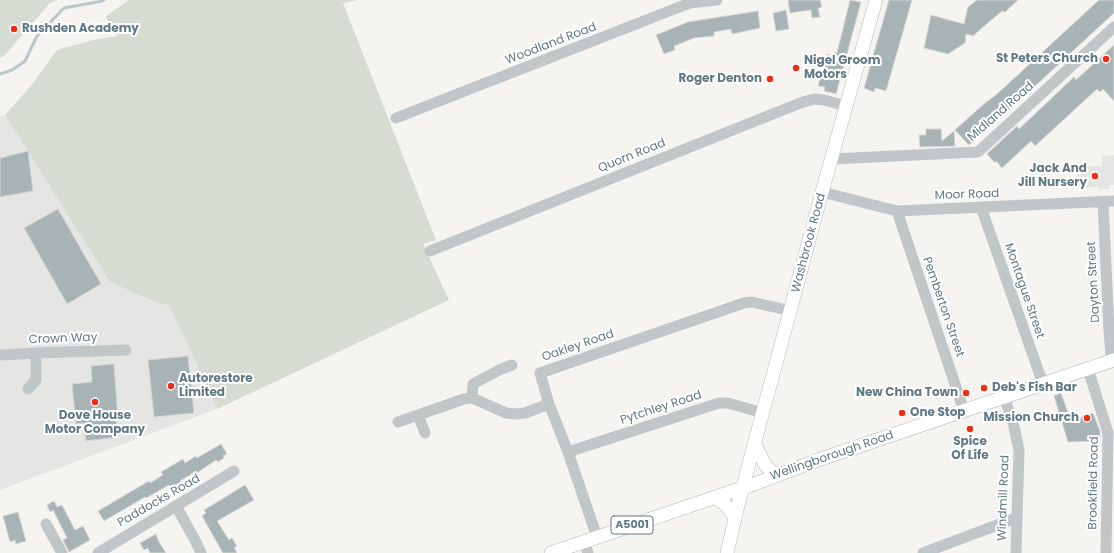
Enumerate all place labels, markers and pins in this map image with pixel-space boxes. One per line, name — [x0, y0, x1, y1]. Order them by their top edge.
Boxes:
place label: Rushden Academy — [22, 22, 139, 36]
marker: Rushden Academy — [9, 24, 19, 34]
place label: St Peters Church — [996, 52, 1098, 66]
place label: Nigel Groom Motors — [804, 54, 880, 82]
marker: St Peters Church — [1101, 54, 1111, 64]
marker: Nigel Groom Motors — [791, 63, 801, 73]
place label: Roger Denton — [679, 72, 762, 86]
marker: Roger Denton — [765, 74, 775, 84]
place label: Jack And Jill Nursery — [1018, 162, 1087, 190]
marker: Jack And Jill Nursery — [1090, 171, 1100, 181]
place label: Autorestore Limited — [179, 372, 253, 400]
marker: Autorestore Limited — [166, 381, 176, 391]
place label: Deb's Fish Bar — [992, 381, 1077, 395]
marker: Deb's Fish Bar — [979, 383, 989, 393]
place label: New China Town — [856, 386, 958, 400]
marker: New China Town — [961, 388, 971, 398]
marker: Dove House Motor Company — [90, 397, 100, 407]
place label: One Stop — [910, 406, 965, 420]
marker: One Stop — [897, 408, 907, 418]
place label: Dove House Motor Company — [45, 409, 145, 437]
place label: Mission Church — [983, 411, 1079, 425]
marker: Mission Church — [1082, 413, 1092, 423]
marker: Spice Of Life — [965, 424, 975, 434]
place label: Spice Of Life — [951, 435, 989, 463]

